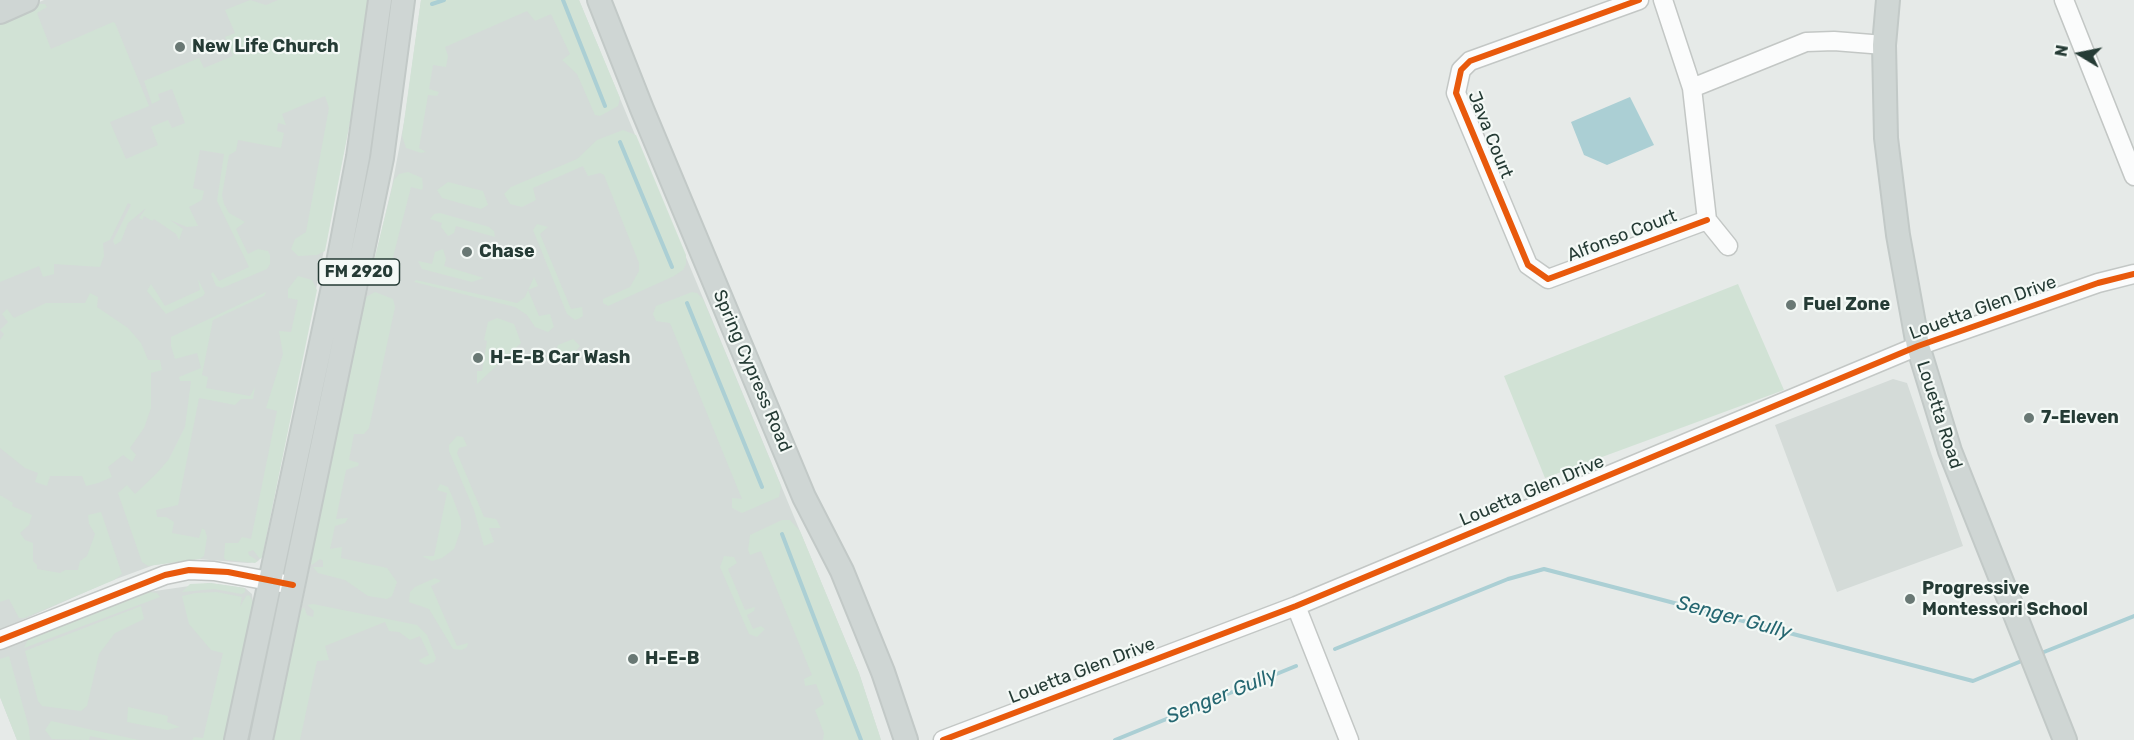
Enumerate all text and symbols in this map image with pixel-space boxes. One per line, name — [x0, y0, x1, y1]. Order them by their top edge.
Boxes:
north arrow — [2050, 24, 2110, 84]
place label: New Life Church — [192, 36, 339, 58]
marker: New Life Church — [173, 40, 187, 54]
text: N — [2051, 43, 2072, 58]
street label: Java Court — [1463, 88, 1517, 182]
street label: Alfonso Court — [1564, 205, 1680, 267]
place label: Chase — [479, 241, 535, 263]
marker: Chase — [460, 245, 474, 259]
road number: FM 2920 — [318, 259, 400, 285]
street label: Louetta Glen Drive — [1907, 271, 2059, 345]
street label: Spring Cypress Road — [708, 287, 796, 455]
place label: Fuel Zone — [1803, 294, 1890, 316]
marker: Fuel Zone — [1784, 298, 1798, 312]
place label: H-E-B Car Wash — [490, 347, 630, 369]
marker: H-E-B Car Wash — [471, 351, 485, 365]
street label: Louetta Road — [1911, 358, 1967, 472]
place label: 7-Eleven — [2041, 407, 2119, 429]
marker: 7-Eleven — [2022, 411, 2036, 425]
street label: Louetta Glen Drive — [1456, 451, 1608, 531]
place label: Progressive Montessori School — [1922, 578, 2088, 620]
water label: Senger Gully — [1674, 591, 1794, 645]
marker: Progressive Montessori School — [1903, 592, 1917, 606]
street label: Louetta Glen Drive — [1006, 633, 1158, 709]
place label: H-E-B — [645, 648, 699, 670]
marker: H-E-B — [626, 652, 640, 666]
water label: Senger Gully — [1163, 663, 1281, 729]

